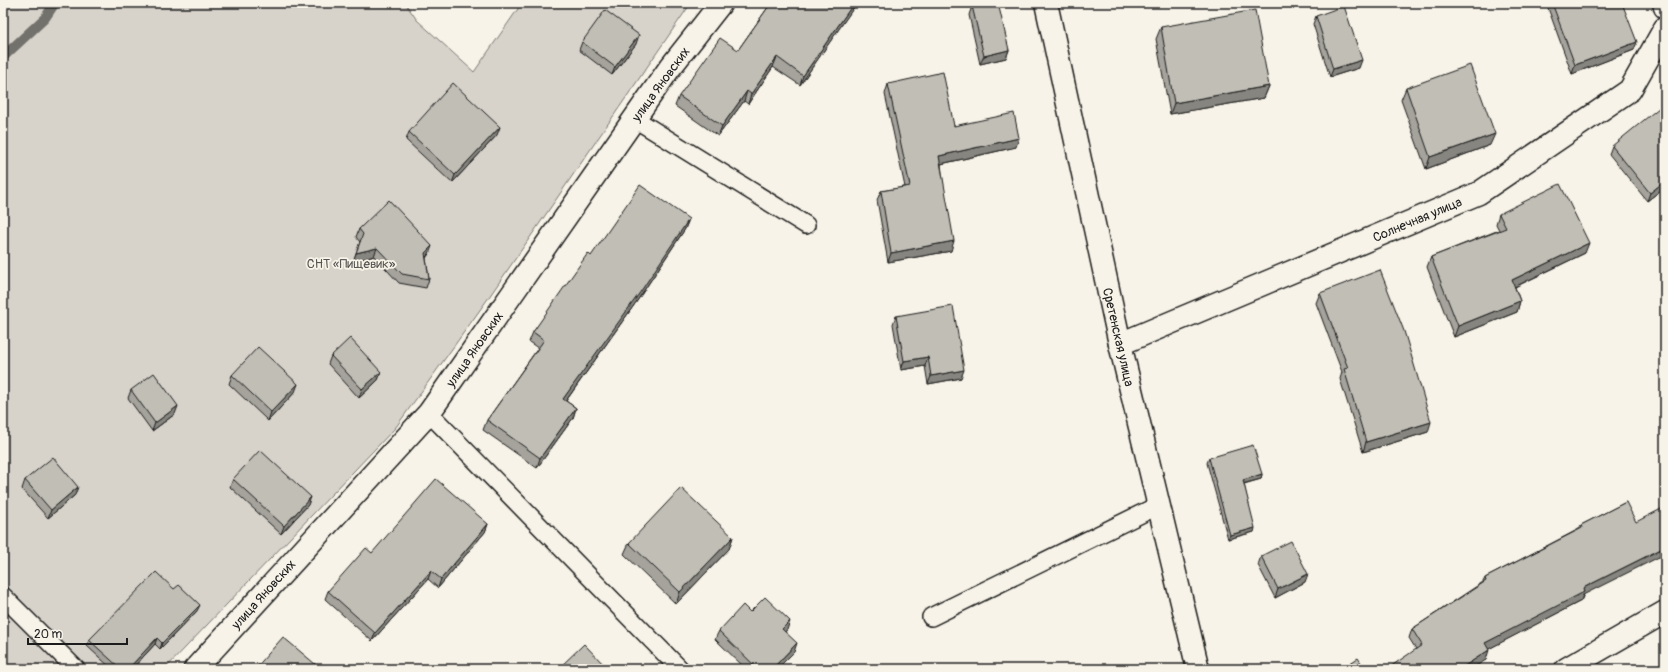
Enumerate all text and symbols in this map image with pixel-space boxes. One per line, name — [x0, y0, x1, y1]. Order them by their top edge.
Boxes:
street label: улица Яновских — [628, 44, 693, 126]
street label: Солнечная улица — [1370, 194, 1464, 246]
park label: СНТ «Пищевик» — [307, 256, 396, 272]
street label: Сретенская улица — [1099, 286, 1137, 388]
street label: улица Яновских — [442, 309, 507, 391]
street label: улица Яновских — [228, 557, 299, 634]
scale bar — [28, 620, 127, 646]
text: 20 m — [34, 627, 63, 642]

